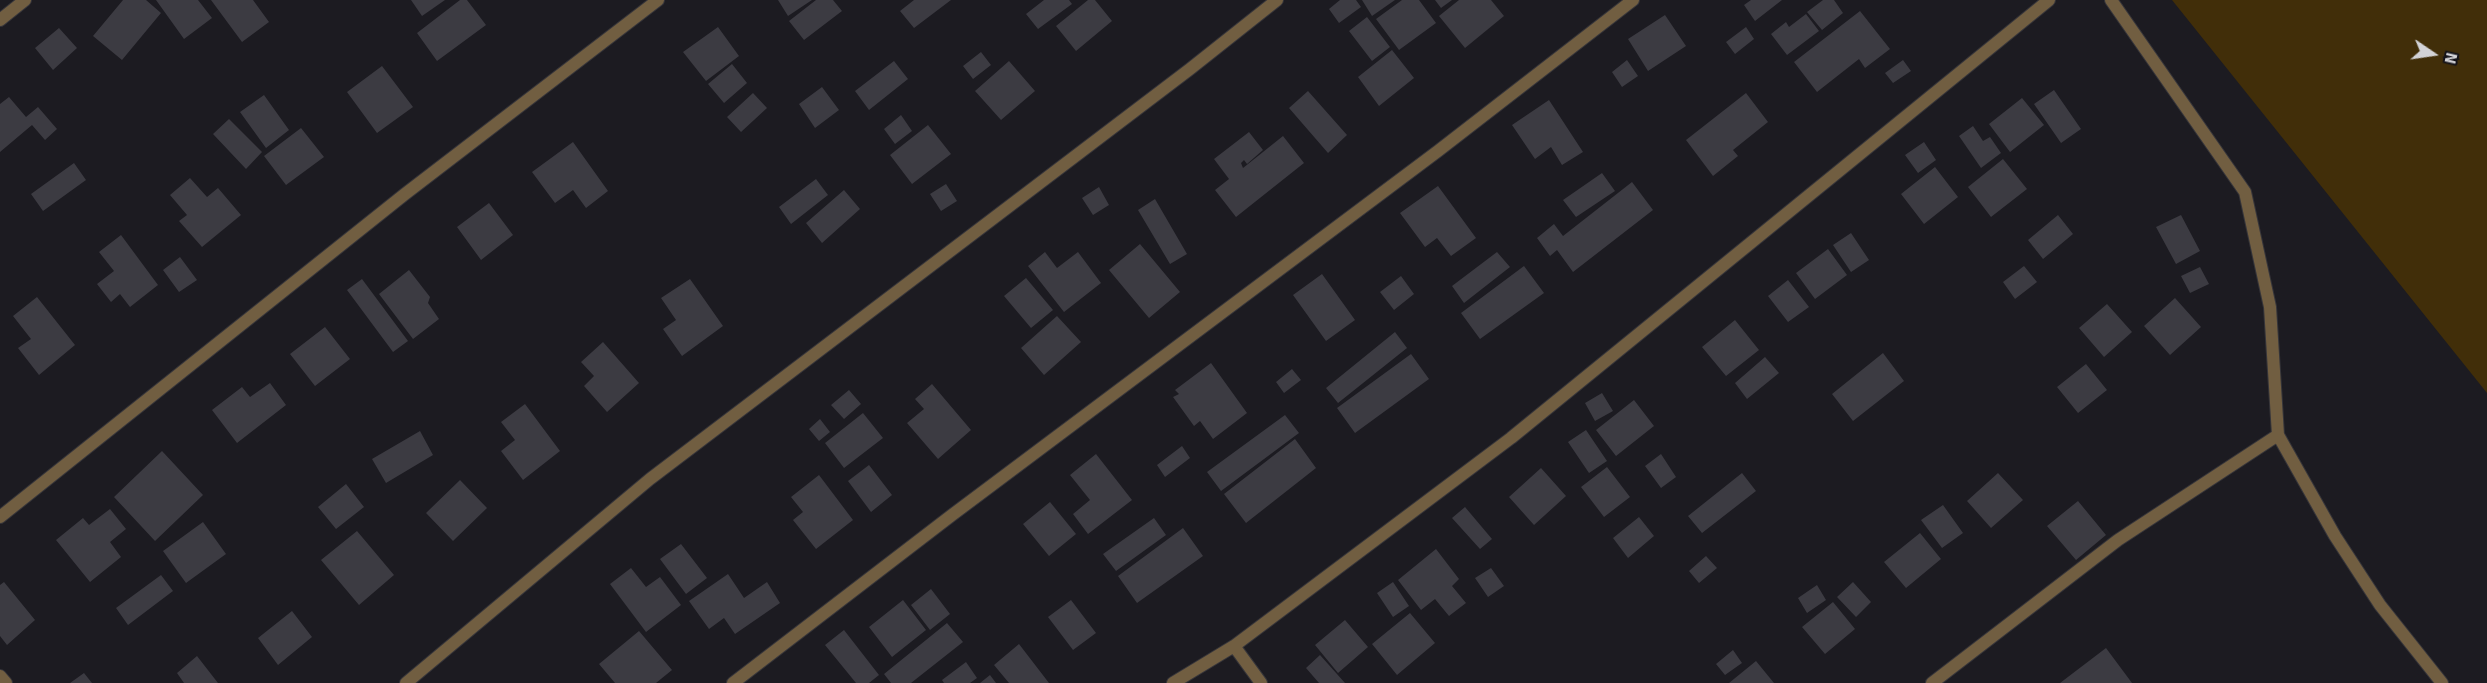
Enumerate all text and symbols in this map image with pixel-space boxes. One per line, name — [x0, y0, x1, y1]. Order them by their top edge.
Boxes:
north arrow — [2403, 24, 2463, 84]
text: N — [2440, 50, 2462, 66]

